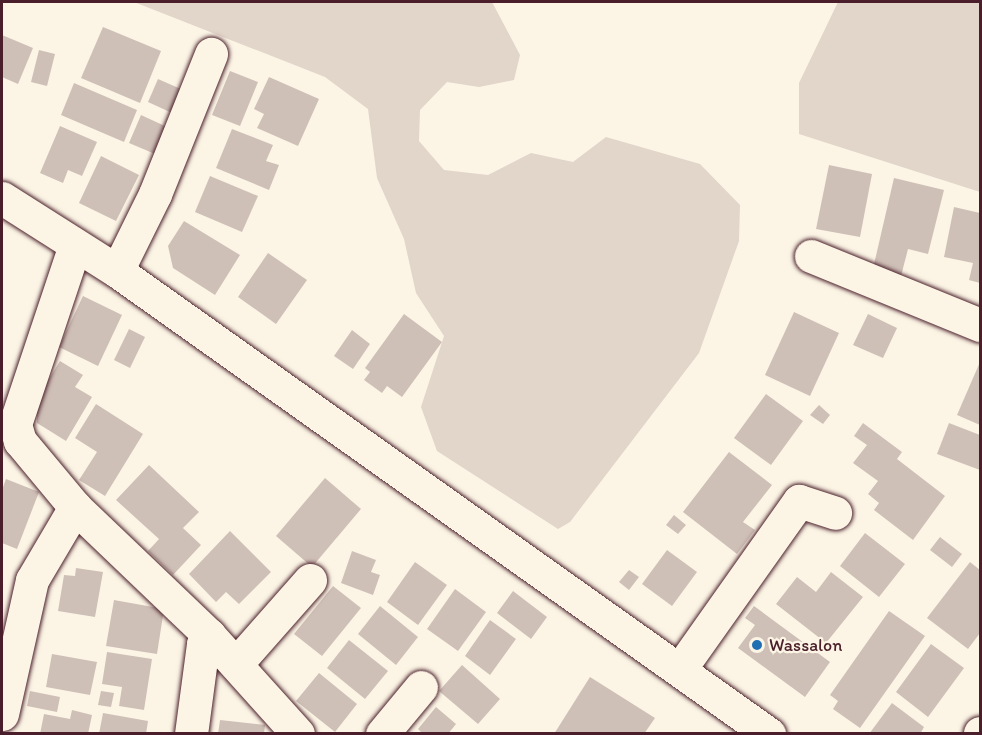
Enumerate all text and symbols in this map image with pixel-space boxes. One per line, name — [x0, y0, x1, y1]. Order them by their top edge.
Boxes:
place label: Wassalon — [769, 634, 842, 656]
marker: Wassalon — [750, 638, 764, 652]

